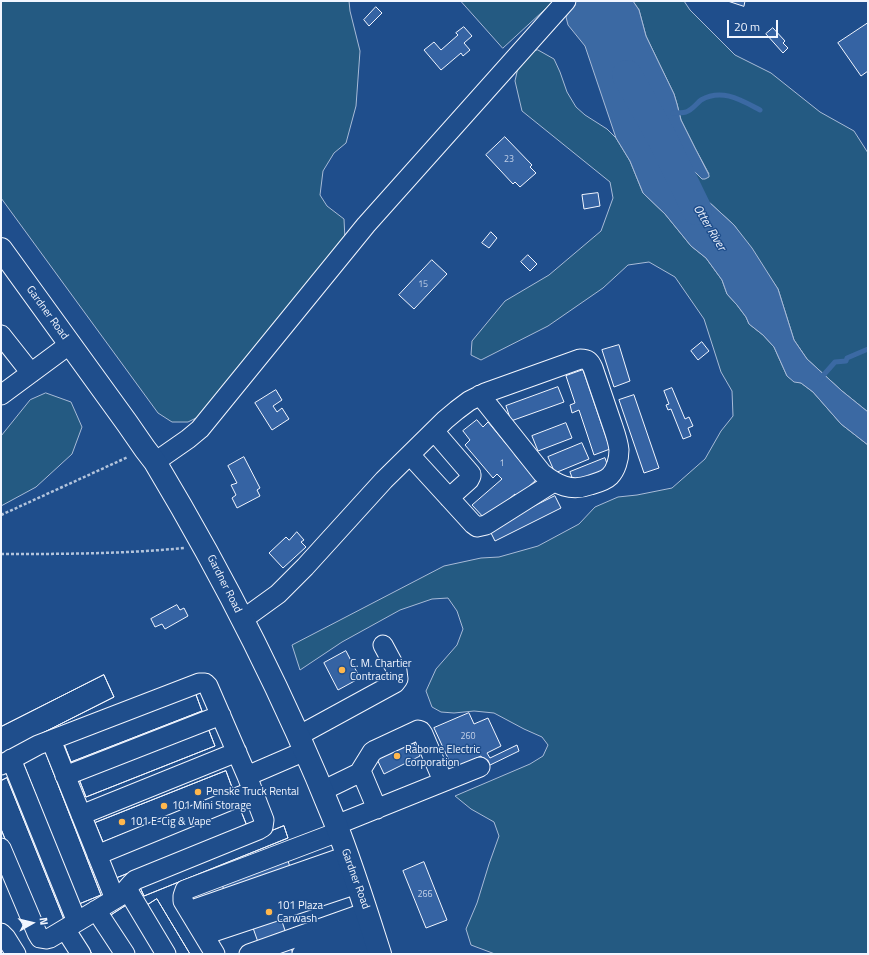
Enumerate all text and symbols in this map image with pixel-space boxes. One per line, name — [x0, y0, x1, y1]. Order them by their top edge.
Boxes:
scale bar — [729, 12, 780, 38]
text: 20 m — [734, 17, 760, 36]
house number: 23 — [504, 155, 514, 165]
water label: Otter River — [690, 202, 728, 254]
house number: 15 — [418, 280, 428, 290]
street label: Gardner Road — [23, 284, 71, 342]
house number: 1 — [499, 459, 505, 469]
street label: Gardner Road — [204, 553, 244, 615]
place label: C. M. Chartier Contracting — [350, 657, 412, 683]
marker: C. M. Chartier Contracting — [337, 665, 347, 675]
house number: 260 — [460, 732, 476, 742]
place label: Raborne Electric Corporation — [405, 743, 480, 769]
marker: Raborne Electric Corporation — [392, 751, 402, 761]
place label: Penske Truck Rental — [206, 785, 299, 799]
marker: Penske Truck Rental — [193, 787, 203, 797]
place label: 101 Mini Storage — [172, 799, 251, 813]
marker: 101 Mini Storage — [159, 801, 169, 811]
place label: 101 E-Cig & Vape — [130, 815, 211, 829]
marker: 101 E-Cig & Vape — [117, 817, 127, 827]
street label: Gardner Road — [338, 847, 372, 911]
house number: 266 — [417, 890, 433, 900]
place label: 101 Plaza Carwash — [277, 899, 323, 925]
north arrow — [12, 903, 52, 943]
marker: 101 Plaza Carwash — [264, 907, 274, 917]
text: N — [35, 916, 52, 926]

